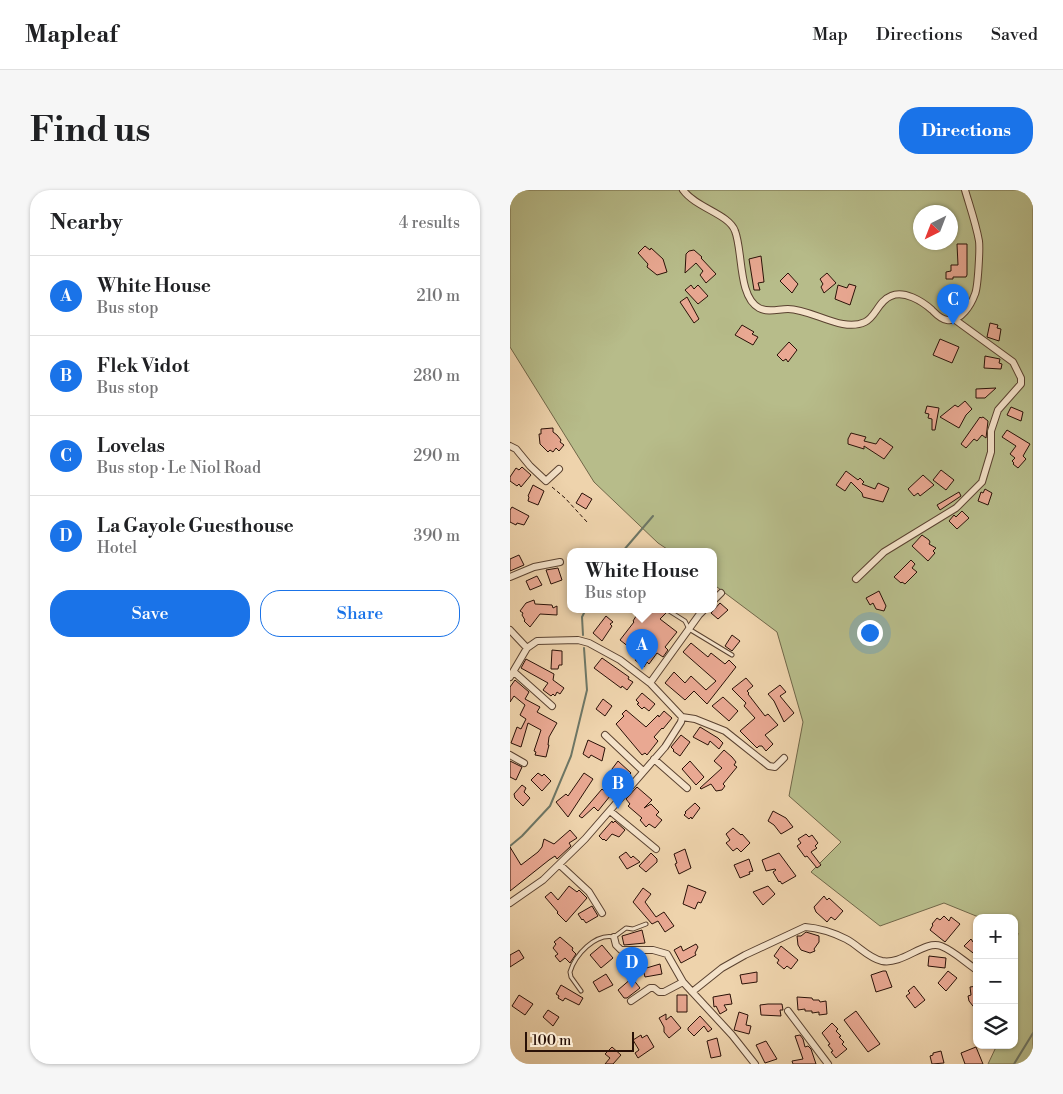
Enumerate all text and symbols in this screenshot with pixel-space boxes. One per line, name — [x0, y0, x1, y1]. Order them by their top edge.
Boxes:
text: Mapleaf — [25, 20, 118, 50]
text: Map — [812, 23, 848, 46]
text: Directions — [876, 23, 963, 46]
text: Saved — [991, 23, 1038, 46]
button: Directions — [899, 107, 1033, 154]
text: Find us — [30, 109, 150, 152]
north arrow — [913, 205, 958, 250]
text: Nearby — [50, 210, 123, 236]
text: 4 results — [399, 213, 460, 233]
text: White House — [97, 274, 211, 298]
pin: C — [937, 284, 969, 325]
text: A — [60, 286, 72, 306]
text: 210 m — [416, 286, 460, 306]
text: Bus stop — [97, 298, 159, 318]
text: Flek Vidot — [97, 354, 189, 378]
text: B — [60, 366, 72, 386]
text: 280 m — [413, 366, 460, 386]
text: Bus stop — [97, 378, 159, 398]
text: Lovelas — [97, 434, 165, 458]
text: C — [60, 446, 72, 466]
text: 290 m — [413, 446, 460, 466]
text: Bus stop · Le Niol Road — [97, 458, 261, 478]
text: La Gayole Guesthouse — [97, 514, 294, 538]
text: D — [60, 526, 72, 546]
text: 390 m — [414, 526, 460, 546]
text: Hotel — [97, 538, 137, 558]
popup — [567, 548, 717, 613]
text: White House — [585, 559, 699, 583]
text: Bus stop — [585, 583, 647, 603]
button: Save — [50, 590, 250, 637]
button: Share — [260, 590, 460, 637]
your location — [857, 620, 883, 646]
pin: A — [626, 629, 658, 670]
pin: B — [602, 768, 634, 809]
map controls — [973, 914, 1018, 1049]
button: + — [973, 914, 1018, 959]
pin: D — [616, 947, 648, 988]
button: − — [973, 959, 1018, 1004]
button: layers — [973, 1004, 1018, 1049]
scale bar — [525, 1029, 634, 1052]
text: 100 m — [532, 1032, 571, 1050]

